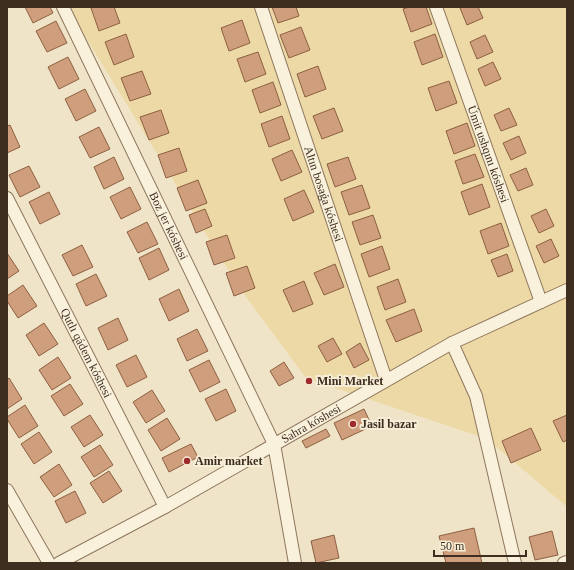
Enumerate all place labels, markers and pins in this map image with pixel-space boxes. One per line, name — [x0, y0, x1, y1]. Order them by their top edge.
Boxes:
place label: Mini Market — [317, 374, 383, 388]
marker: Mini Market — [304, 376, 314, 386]
place label: Jasil bazar — [361, 417, 417, 431]
marker: Jasil bazar — [348, 419, 358, 429]
place label: Amir market — [195, 454, 262, 468]
marker: Amir market — [182, 456, 192, 466]

